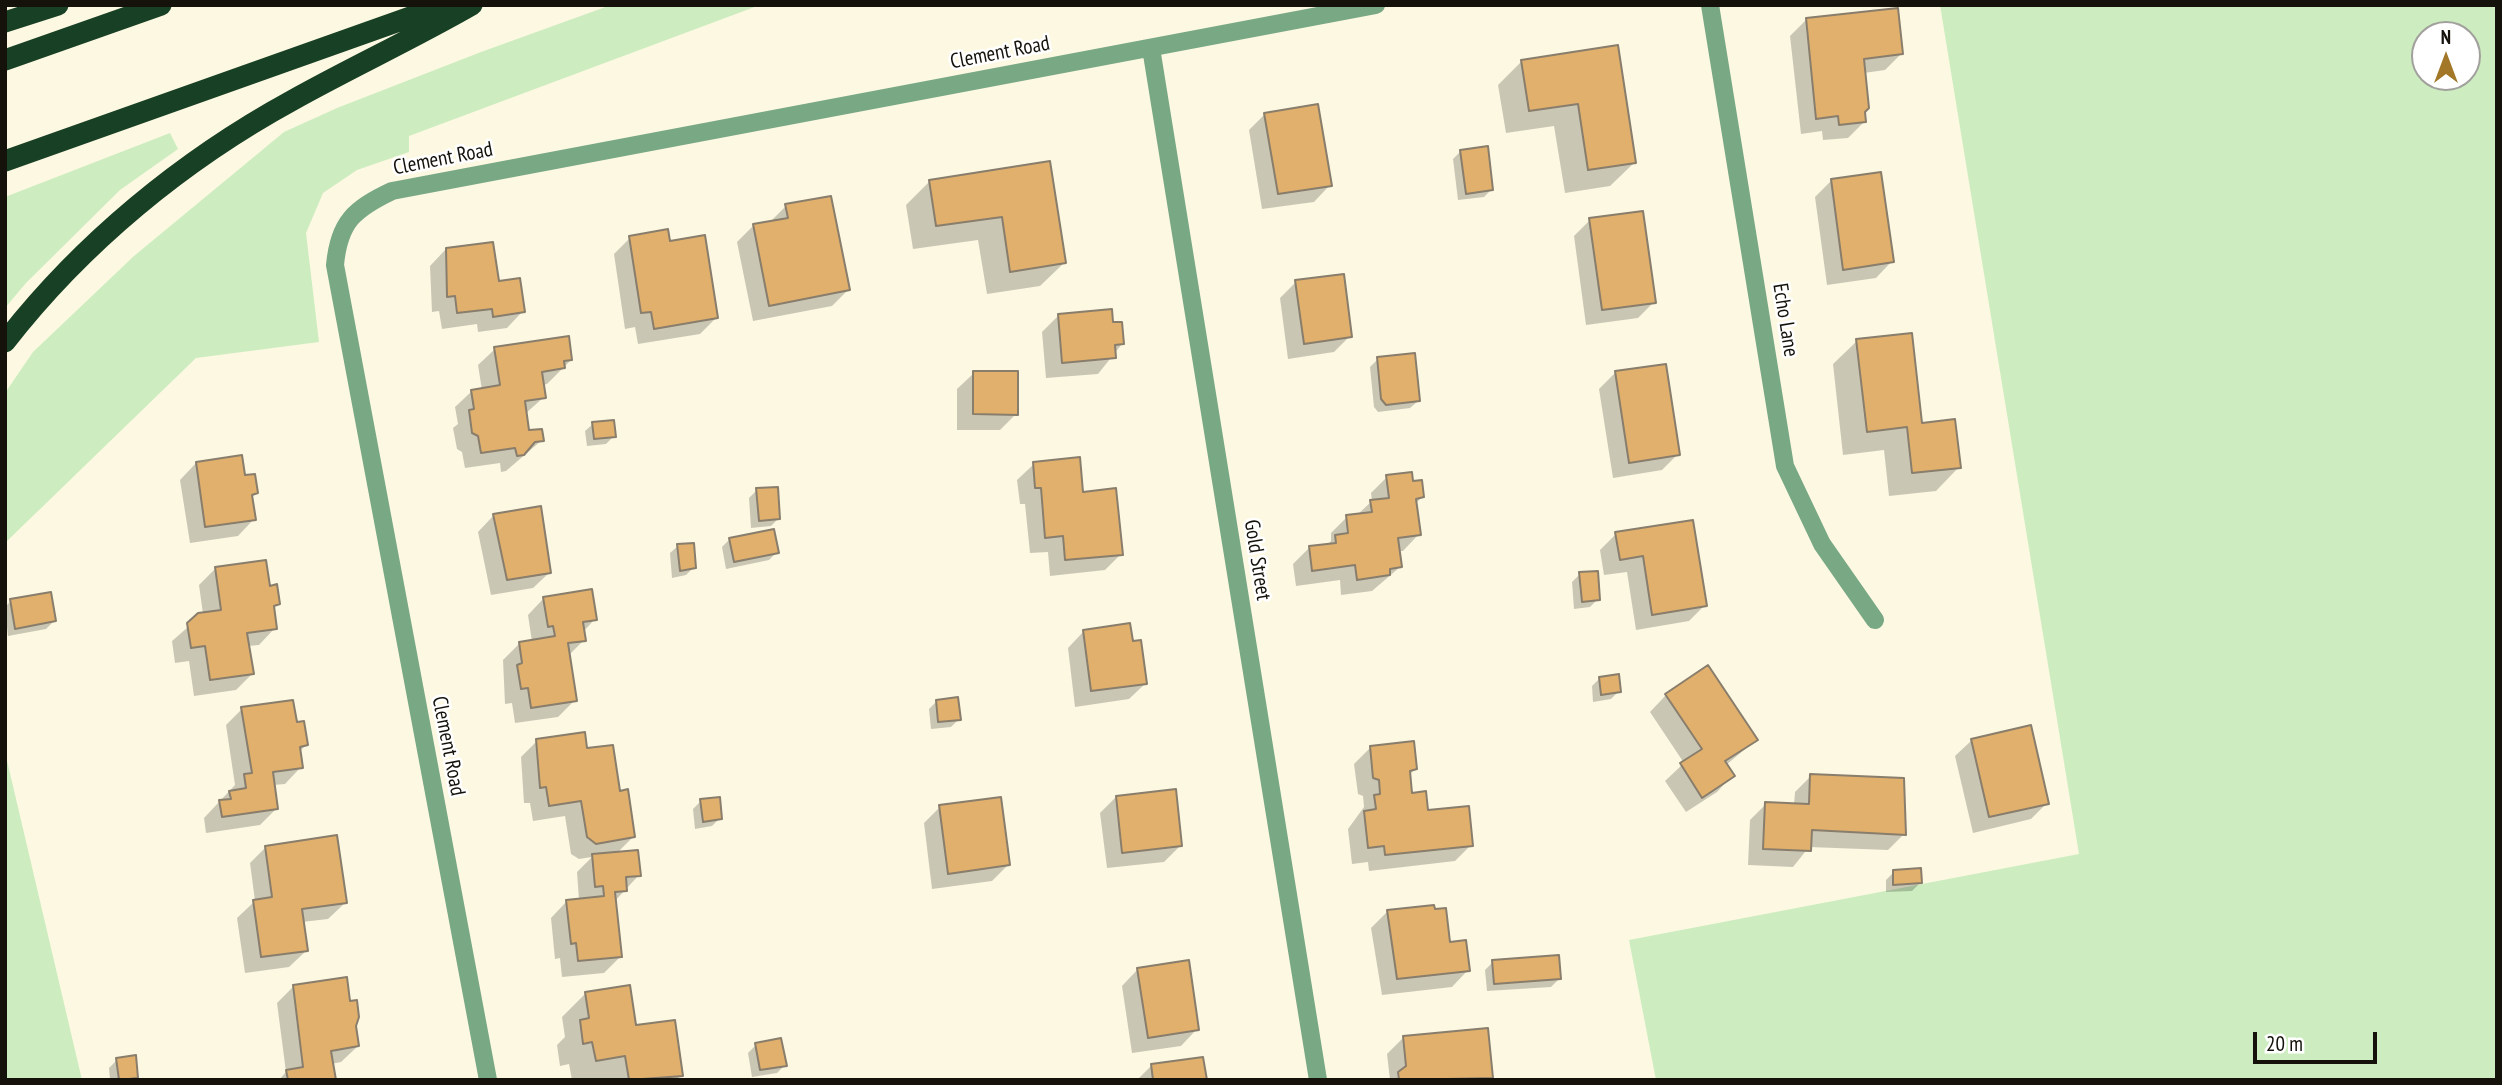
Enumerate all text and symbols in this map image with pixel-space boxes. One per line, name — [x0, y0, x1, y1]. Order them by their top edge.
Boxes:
north arrow — [2411, 21, 2481, 91]
text: N — [2441, 25, 2451, 49]
street label: Clement Road — [948, 31, 1052, 75]
street label: Clement Road — [391, 137, 495, 181]
street label: Echo Lane — [1767, 282, 1803, 358]
street label: Gold Street — [1238, 518, 1276, 602]
street label: Clement Road — [426, 694, 470, 798]
scale bar — [2257, 1018, 2381, 1062]
text: 20 m — [2266, 1030, 2303, 1057]

